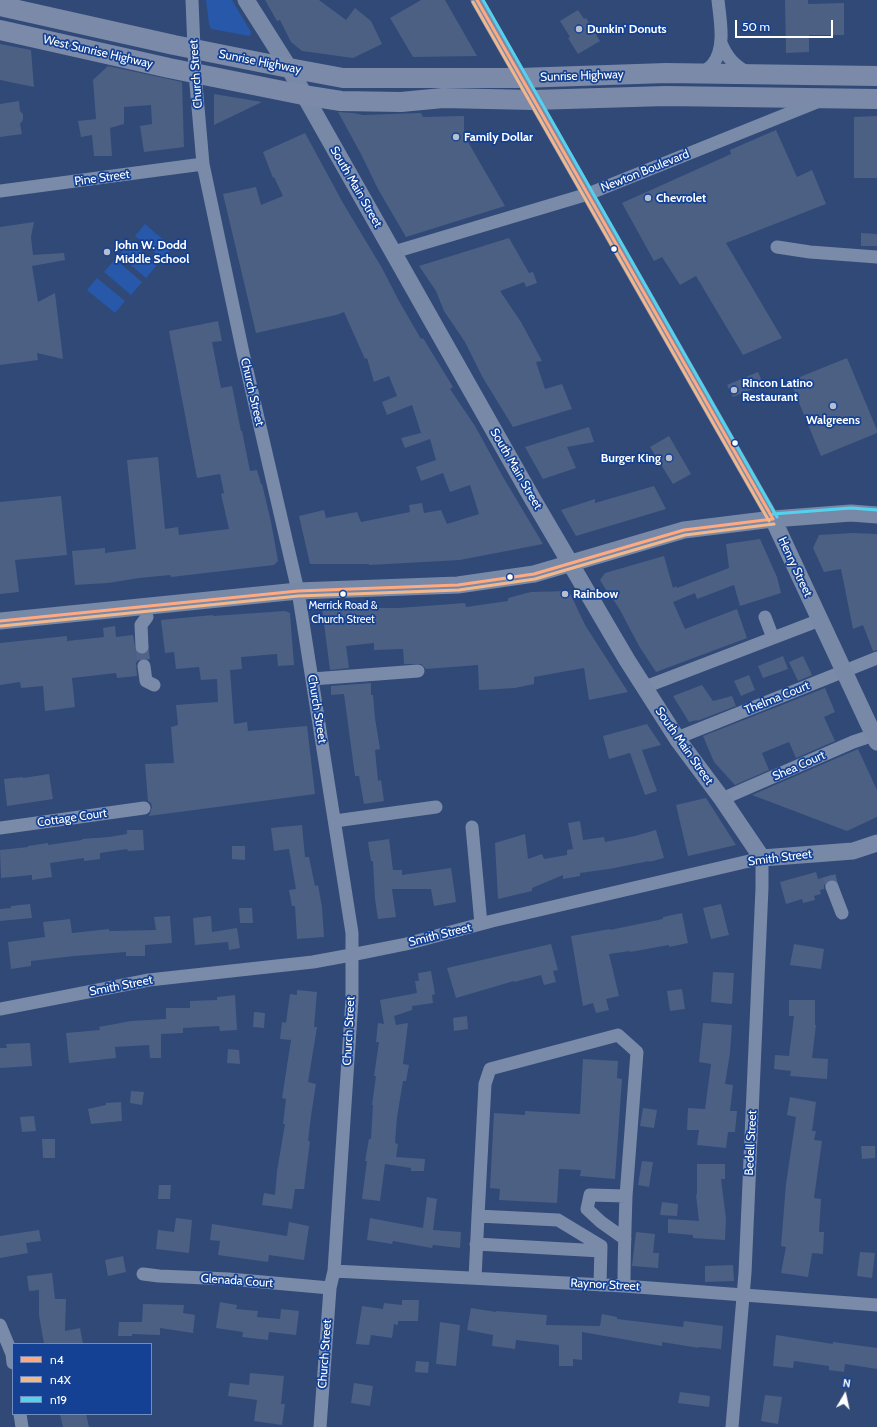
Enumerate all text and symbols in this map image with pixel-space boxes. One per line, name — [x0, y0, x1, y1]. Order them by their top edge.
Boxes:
scale bar — [737, 12, 835, 38]
text: 50 m — [742, 19, 770, 34]
place label: Dunkin' Donuts — [587, 22, 667, 36]
marker: Dunkin' Donuts — [574, 24, 584, 34]
street label: West Sunrise Highway — [42, 32, 154, 72]
street label: Church Street — [186, 39, 206, 109]
street label: Sunrise Highway — [218, 47, 302, 77]
street label: Sunrise Highway — [540, 67, 624, 85]
place label: Family Dollar — [464, 130, 533, 144]
marker: Family Dollar — [451, 132, 461, 142]
street label: South Main Street — [327, 144, 385, 230]
street label: Newton Boulevard — [599, 147, 691, 195]
street label: Pine Street — [73, 167, 131, 189]
place label: Chevrolet — [656, 191, 706, 205]
marker: Chevrolet — [643, 193, 653, 203]
place label: John W. Dodd Middle School — [115, 238, 189, 266]
unlabelled marker — [609, 244, 619, 254]
marker: John W. Dodd Middle School — [102, 247, 112, 257]
street label: Church Street — [237, 357, 267, 427]
place label: Rincon Latino Restaurant — [742, 376, 813, 404]
marker: Rincon Latino Restaurant — [729, 385, 739, 395]
marker: Walgreens — [828, 401, 838, 411]
place label: Walgreens — [806, 413, 860, 427]
street label: South Main Street — [487, 426, 545, 512]
unlabelled marker — [730, 438, 740, 448]
place label: Burger King — [601, 451, 661, 465]
marker: Burger King — [664, 453, 674, 463]
street label: Henry Street — [775, 535, 815, 599]
unlabelled marker — [505, 572, 515, 582]
place label: Rainbow — [573, 587, 618, 601]
marker: Merrick Road & Church Street — [338, 589, 348, 599]
marker: Rainbow — [560, 589, 570, 599]
place label: Merrick Road & Church Street — [308, 599, 378, 625]
street label: Church Street — [304, 674, 330, 744]
street label: Thelma Court — [742, 678, 812, 718]
street label: South Main Street — [652, 704, 716, 788]
street label: Shea Court — [770, 748, 828, 784]
street label: Cottage Court — [36, 806, 108, 830]
street label: Smith Street — [747, 847, 813, 869]
street label: Smith Street — [407, 920, 473, 950]
street label: Smith Street — [88, 973, 154, 999]
street label: Church Street — [340, 996, 358, 1066]
street label: Bedell Street — [742, 1110, 760, 1176]
street label: Glenada Court — [200, 1271, 274, 1291]
street label: Raynor Street — [570, 1276, 640, 1294]
street label: Church Street — [315, 1319, 335, 1389]
legend — [12, 1343, 152, 1415]
text: n4 — [50, 1352, 64, 1367]
text: n4X — [50, 1372, 71, 1387]
north arrow — [825, 1375, 865, 1415]
text: N — [842, 1376, 852, 1391]
text: n19 — [50, 1392, 67, 1407]

